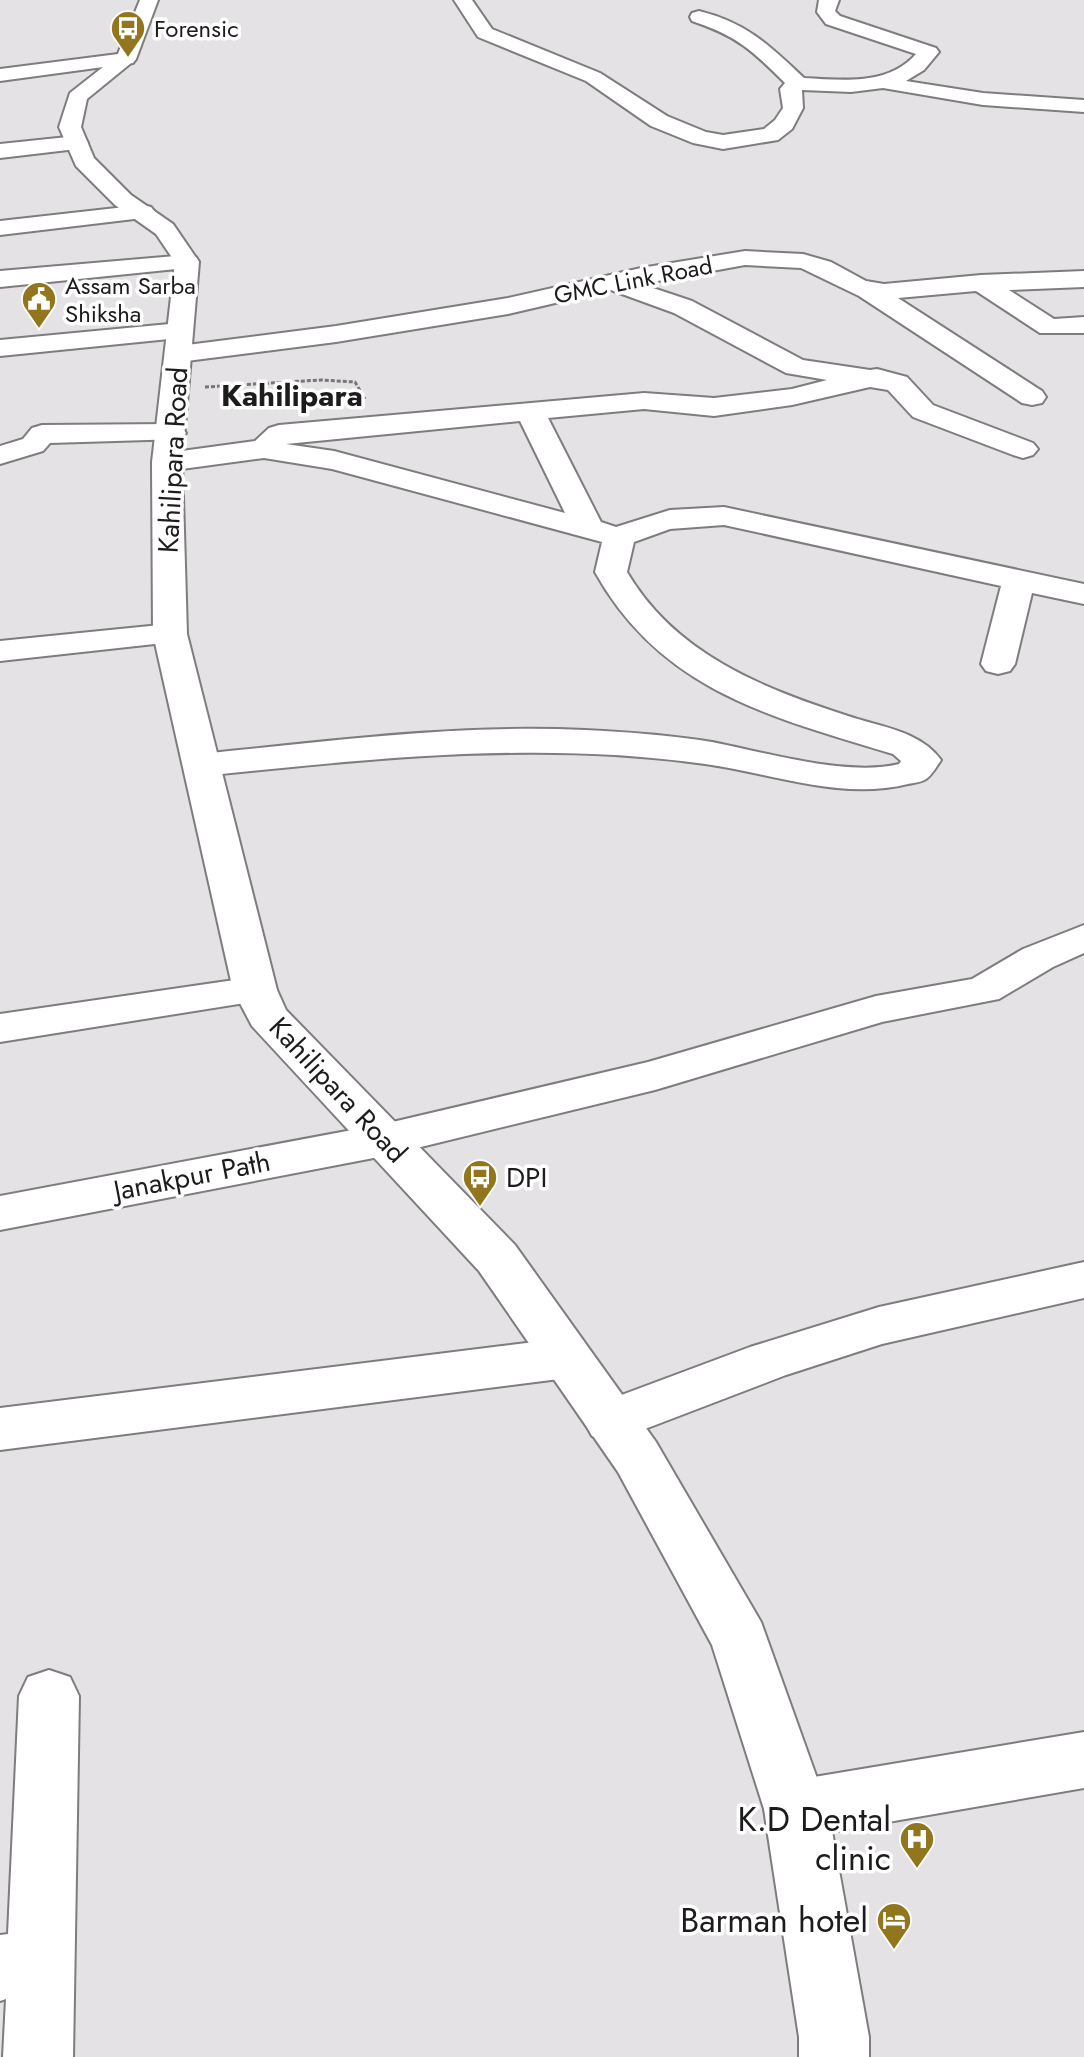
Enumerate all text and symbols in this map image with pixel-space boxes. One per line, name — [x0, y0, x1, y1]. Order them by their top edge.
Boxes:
bus stop icon: Forensic — [109, 9, 147, 59]
place label: Forensic — [154, 11, 239, 46]
street label: GMC Link Road — [551, 247, 715, 313]
place label: Assam Sarba Shiksha — [65, 268, 196, 331]
public building icon: Assam Sarba Shiksha — [20, 280, 58, 330]
street label: Kahilipara Road — [148, 366, 198, 554]
district label: Kahilipara — [221, 374, 363, 417]
street label: Kahilipara Road — [259, 1008, 417, 1172]
street label: Janakpur Path — [106, 1141, 274, 1212]
place label: DPI — [506, 1157, 547, 1198]
bus stop icon: DPI — [461, 1158, 499, 1208]
place label: K.D Dental clinic — [737, 1795, 891, 1883]
hospital icon: K.D Dental clinic — [898, 1820, 936, 1870]
place label: Barman hotel — [680, 1896, 868, 1945]
hotel icon: Barman hotel — [875, 1901, 913, 1951]

